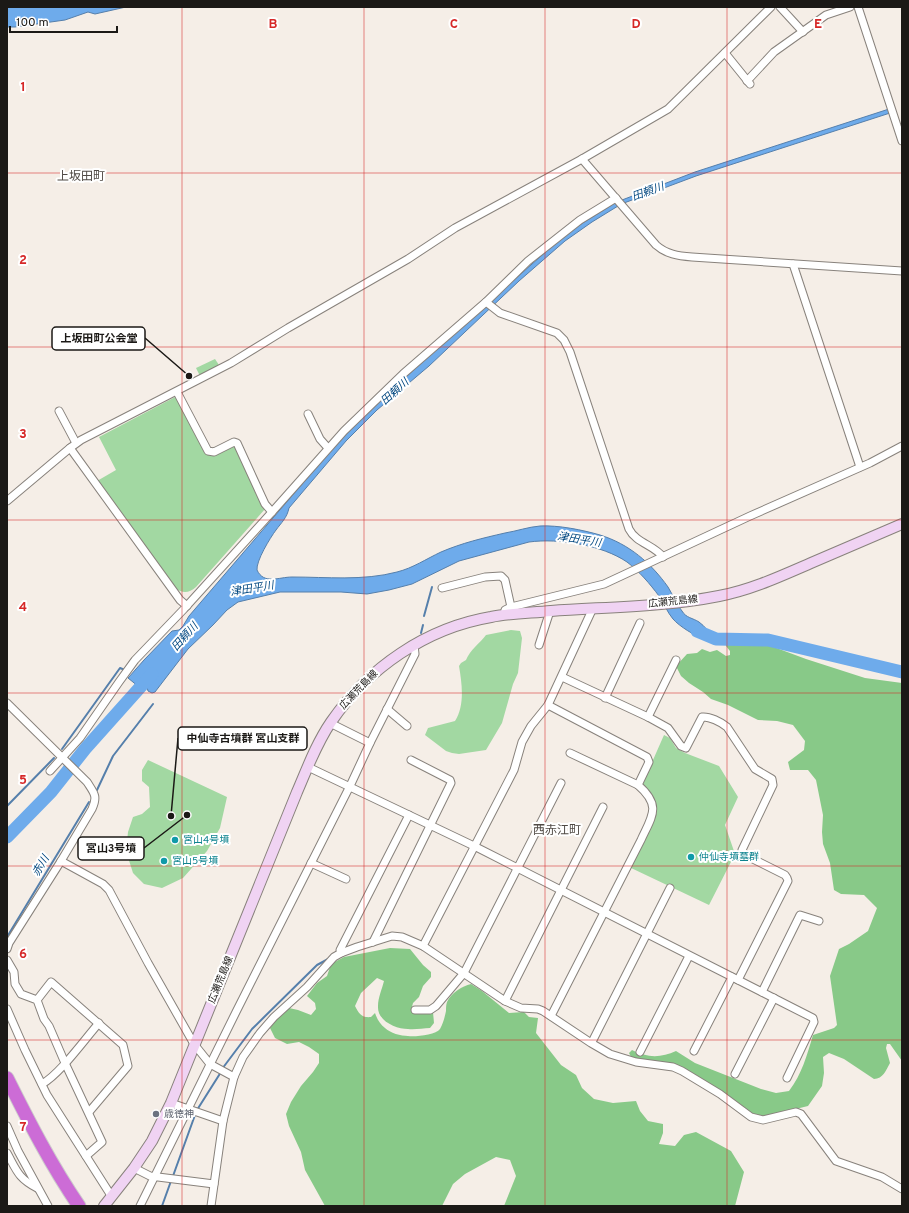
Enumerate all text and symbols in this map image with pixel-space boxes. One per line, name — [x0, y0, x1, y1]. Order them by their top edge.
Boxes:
scale bar — [10, 8, 117, 34]
text: 100 m — [16, 15, 49, 31]
text: B — [269, 17, 278, 33]
text: C — [450, 17, 458, 33]
text: D — [631, 17, 641, 33]
text: E — [814, 17, 822, 33]
text: 1 — [20, 80, 26, 96]
district label: 上坂田町 — [57, 169, 105, 185]
water label: 田頼川 — [630, 179, 667, 204]
text: 2 — [19, 253, 27, 269]
callout: 上坂田町公会堂 — [52, 327, 145, 350]
text: 上坂田町公会堂 — [61, 332, 138, 346]
water label: 田頼川 — [378, 375, 413, 408]
text: 3 — [19, 427, 27, 443]
water label: 津田平川 — [556, 530, 603, 551]
water label: 津田平川 — [229, 578, 276, 599]
street label: 広瀬荒島線 — [647, 593, 699, 611]
text: 4 — [19, 600, 27, 616]
water label: 田頼川 — [169, 619, 202, 654]
street label: 広瀬荒島線 — [337, 668, 381, 712]
callout: 中仙寺古墳群 宮山支群 — [178, 727, 307, 750]
text: 中仙寺古墳群 宮山支群 — [187, 732, 299, 746]
text: 5 — [19, 773, 27, 789]
district label: 西赤江町 — [533, 823, 581, 839]
place label: 宮山4号墳 — [183, 834, 229, 847]
marker: 宮山4号墳 — [170, 835, 180, 845]
callout: 宮山3号墳 — [78, 837, 144, 860]
text: 宮山3号墳 — [86, 842, 136, 856]
place label: 仲仙寺墳墓群 — [699, 851, 759, 864]
water label: 赤川 — [29, 852, 53, 879]
marker: 仲仙寺墳墓群 — [686, 852, 696, 862]
place label: 宮山5号墳 — [172, 855, 218, 868]
marker: 宮山5号墳 — [159, 856, 169, 866]
text: 6 — [19, 947, 27, 963]
street label: 広瀬荒島線 — [206, 954, 236, 1006]
place label: 歳徳神 — [164, 1108, 194, 1121]
marker: 歳徳神 — [151, 1109, 161, 1119]
text: 7 — [20, 1120, 27, 1136]

